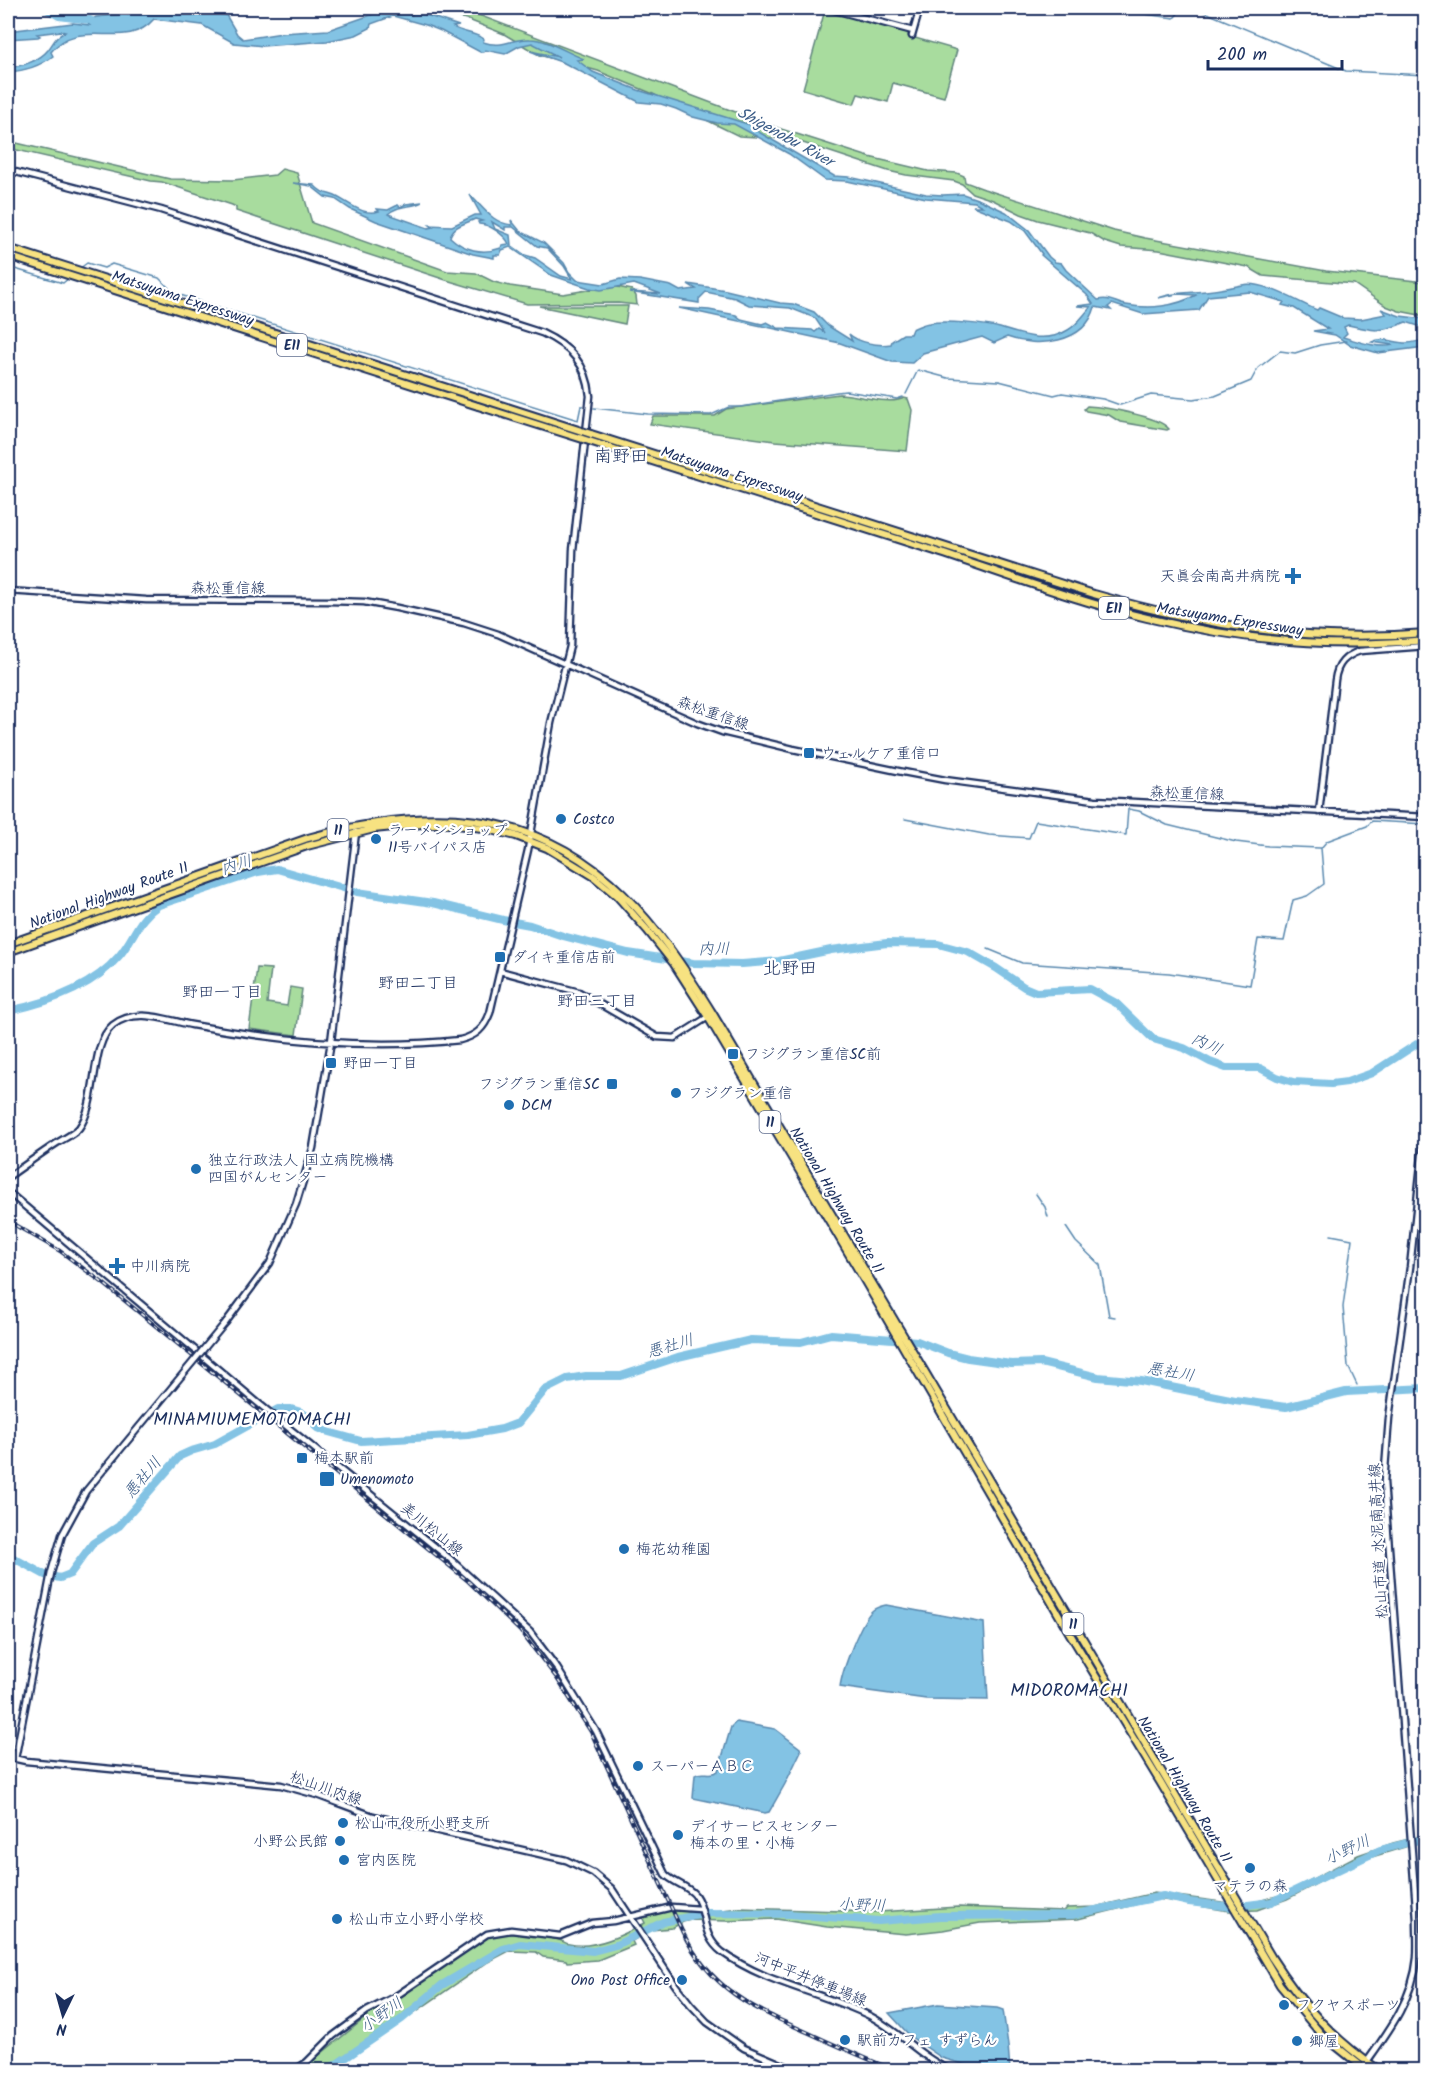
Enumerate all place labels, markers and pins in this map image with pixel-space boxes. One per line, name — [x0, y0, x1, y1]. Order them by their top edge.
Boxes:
place label: 天眞会南高井病院 — [1160, 565, 1280, 589]
marker: 天眞会南高井病院 — [1284, 567, 1302, 585]
place label: ウェルケア重信口 — [821, 742, 941, 766]
marker: ウェルケア重信口 — [802, 746, 816, 760]
place label: Costco — [573, 808, 615, 832]
marker: Costco — [554, 812, 568, 826]
place label: ラーメンショップ 11号バイパス店 — [388, 819, 507, 860]
marker: ラーメンショップ 11号バイパス店 — [369, 832, 383, 846]
place label: ダイキ重信店前 — [512, 946, 616, 970]
marker: ダイキ重信店前 — [493, 950, 507, 964]
place label: フジグラン重信SC前 — [745, 1043, 881, 1067]
marker: フジグラン重信SC前 — [726, 1047, 740, 1061]
place label: 野田一丁目 — [343, 1052, 418, 1076]
marker: 野田一丁目 — [324, 1056, 338, 1070]
place label: フジグラン重信SC — [479, 1073, 600, 1097]
marker: フジグラン重信SC — [605, 1077, 619, 1091]
place label: フジグラン重信 — [688, 1082, 792, 1106]
marker: フジグラン重信 — [669, 1086, 683, 1100]
place label: DCM — [521, 1094, 552, 1118]
marker: DCM — [502, 1098, 516, 1112]
place label: 独立行政法人 国立病院機構 四国がんセンター — [208, 1149, 394, 1190]
marker: 独立行政法人 国立病院機構 四国がんセンター — [189, 1162, 203, 1176]
place label: 中川病院 — [130, 1255, 190, 1279]
marker: 中川病院 — [108, 1257, 126, 1275]
place label: 梅本駅前 — [314, 1447, 374, 1471]
marker: 梅本駅前 — [295, 1451, 309, 1465]
place label: Umenomoto — [340, 1468, 414, 1492]
marker: Umenomoto — [318, 1470, 336, 1488]
place label: 梅花幼稚園 — [636, 1538, 711, 1562]
marker: 梅花幼稚園 — [617, 1542, 631, 1556]
place label: スーパーＡＢＣ — [650, 1755, 754, 1779]
marker: スーパーＡＢＣ — [631, 1759, 645, 1773]
place label: 松山市役所小野支所 — [355, 1812, 490, 1836]
place label: デイサービスセンター 梅本の里・小梅 — [690, 1815, 839, 1856]
marker: 松山市役所小野支所 — [336, 1816, 350, 1830]
marker: デイサービスセンター 梅本の里・小梅 — [671, 1828, 685, 1842]
place label: 小野公民館 — [253, 1830, 328, 1854]
marker: 小野公民館 — [333, 1834, 347, 1848]
place label: 宮内医院 — [356, 1849, 416, 1873]
marker: 宮内医院 — [337, 1853, 351, 1867]
marker: マテラの森 — [1243, 1861, 1257, 1875]
place label: マテラの森 — [1212, 1875, 1288, 1899]
place label: 松山市立小野小学校 — [349, 1908, 484, 1932]
marker: 松山市立小野小学校 — [330, 1912, 344, 1926]
place label: Ono Post Office — [571, 1969, 670, 1993]
marker: Ono Post Office — [675, 1973, 689, 1987]
place label: フクヤスポーツ — [1296, 1994, 1400, 2018]
marker: フクヤスポーツ — [1277, 1998, 1291, 2012]
place label: 駅前カフェ すずらん — [857, 2029, 998, 2053]
place label: 郷屋 — [1309, 2030, 1339, 2054]
marker: 駅前カフェ すずらん — [838, 2033, 852, 2047]
marker: 郷屋 — [1290, 2034, 1304, 2048]

